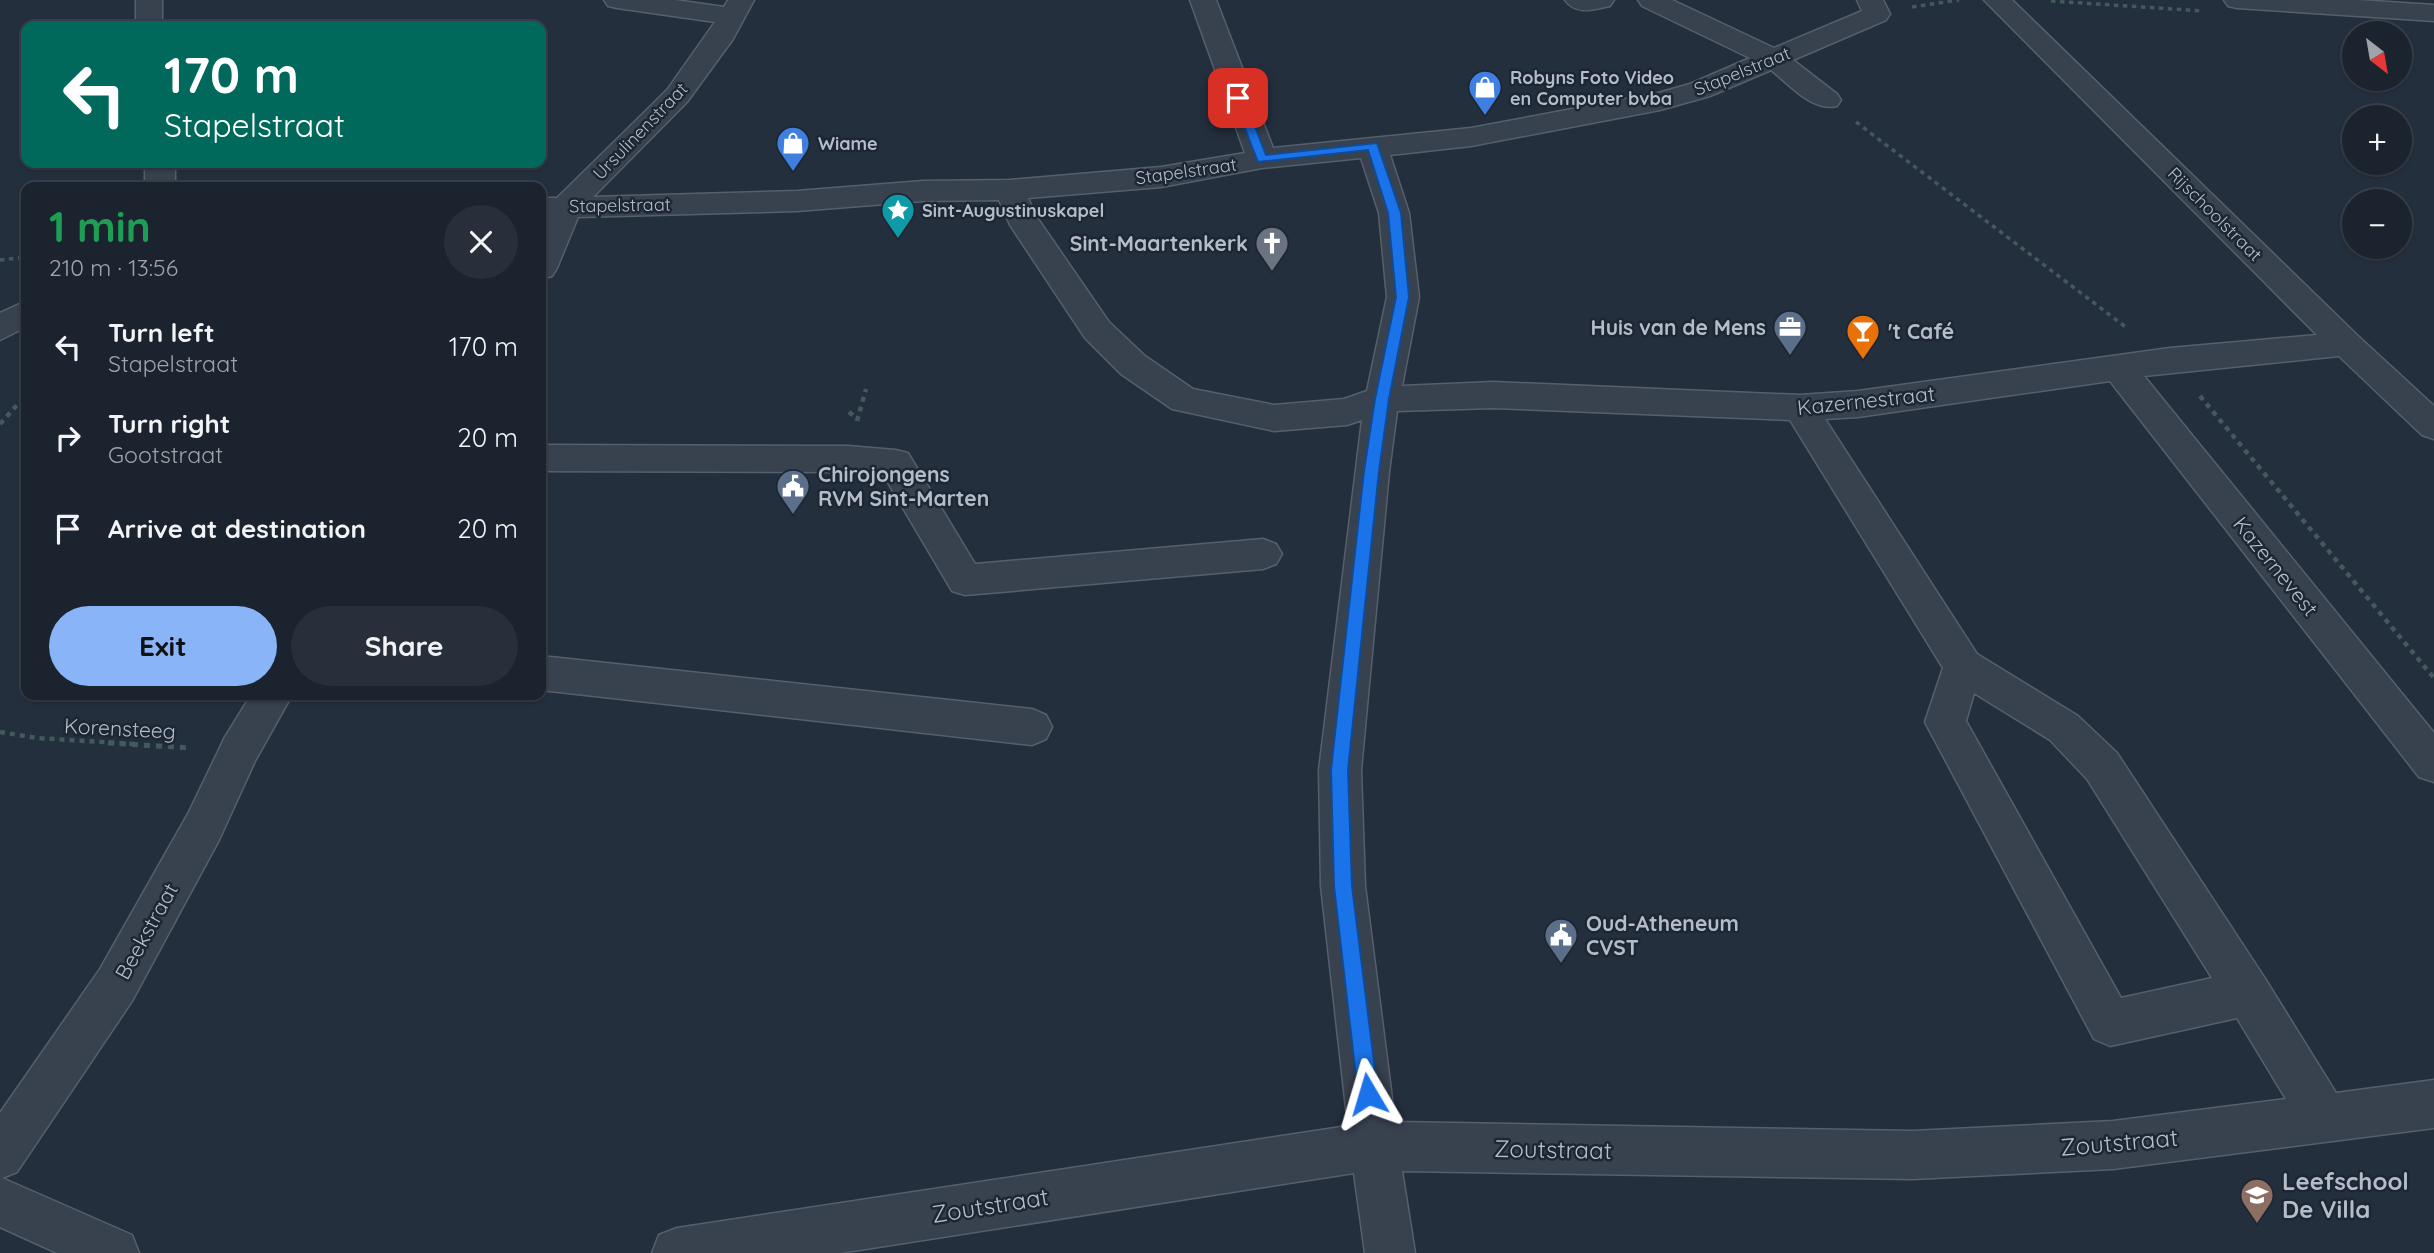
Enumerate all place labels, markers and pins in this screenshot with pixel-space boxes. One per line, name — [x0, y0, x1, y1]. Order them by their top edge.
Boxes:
place label: Robyns Foto Video en Computer bvba — [1510, 66, 1674, 110]
pin — [1208, 68, 1268, 128]
shop icon: Robyns Foto Video en Computer bvba — [1466, 68, 1504, 117]
shop icon: Wiame — [774, 124, 812, 173]
place label: Wiame — [818, 132, 878, 155]
place icon: Sint-Augustinuskapel — [879, 191, 917, 240]
place label: Sint-Augustinuskapel — [922, 199, 1104, 222]
church icon: Sint-Maartenkerk — [1253, 224, 1291, 273]
place label: Sint-Maartenkerk — [1070, 230, 1248, 256]
office icon: Huis van de Mens — [1771, 308, 1809, 357]
bar icon: 't Café — [1844, 312, 1882, 361]
place label: Huis van de Mens — [1591, 314, 1766, 340]
place label: 't Café — [1888, 318, 1954, 344]
place label: Chirojongens RVM Sint-Marten — [818, 461, 989, 511]
public building icon: Chirojongens RVM Sint-Marten — [774, 467, 812, 516]
place label: Oud-Atheneum CVST — [1586, 910, 1739, 960]
public building icon: Oud-Atheneum CVST — [1542, 916, 1580, 965]
place label: Leefschool De Villa — [2282, 1166, 2409, 1224]
school or university icon: Leefschool De Villa — [2238, 1176, 2276, 1225]

